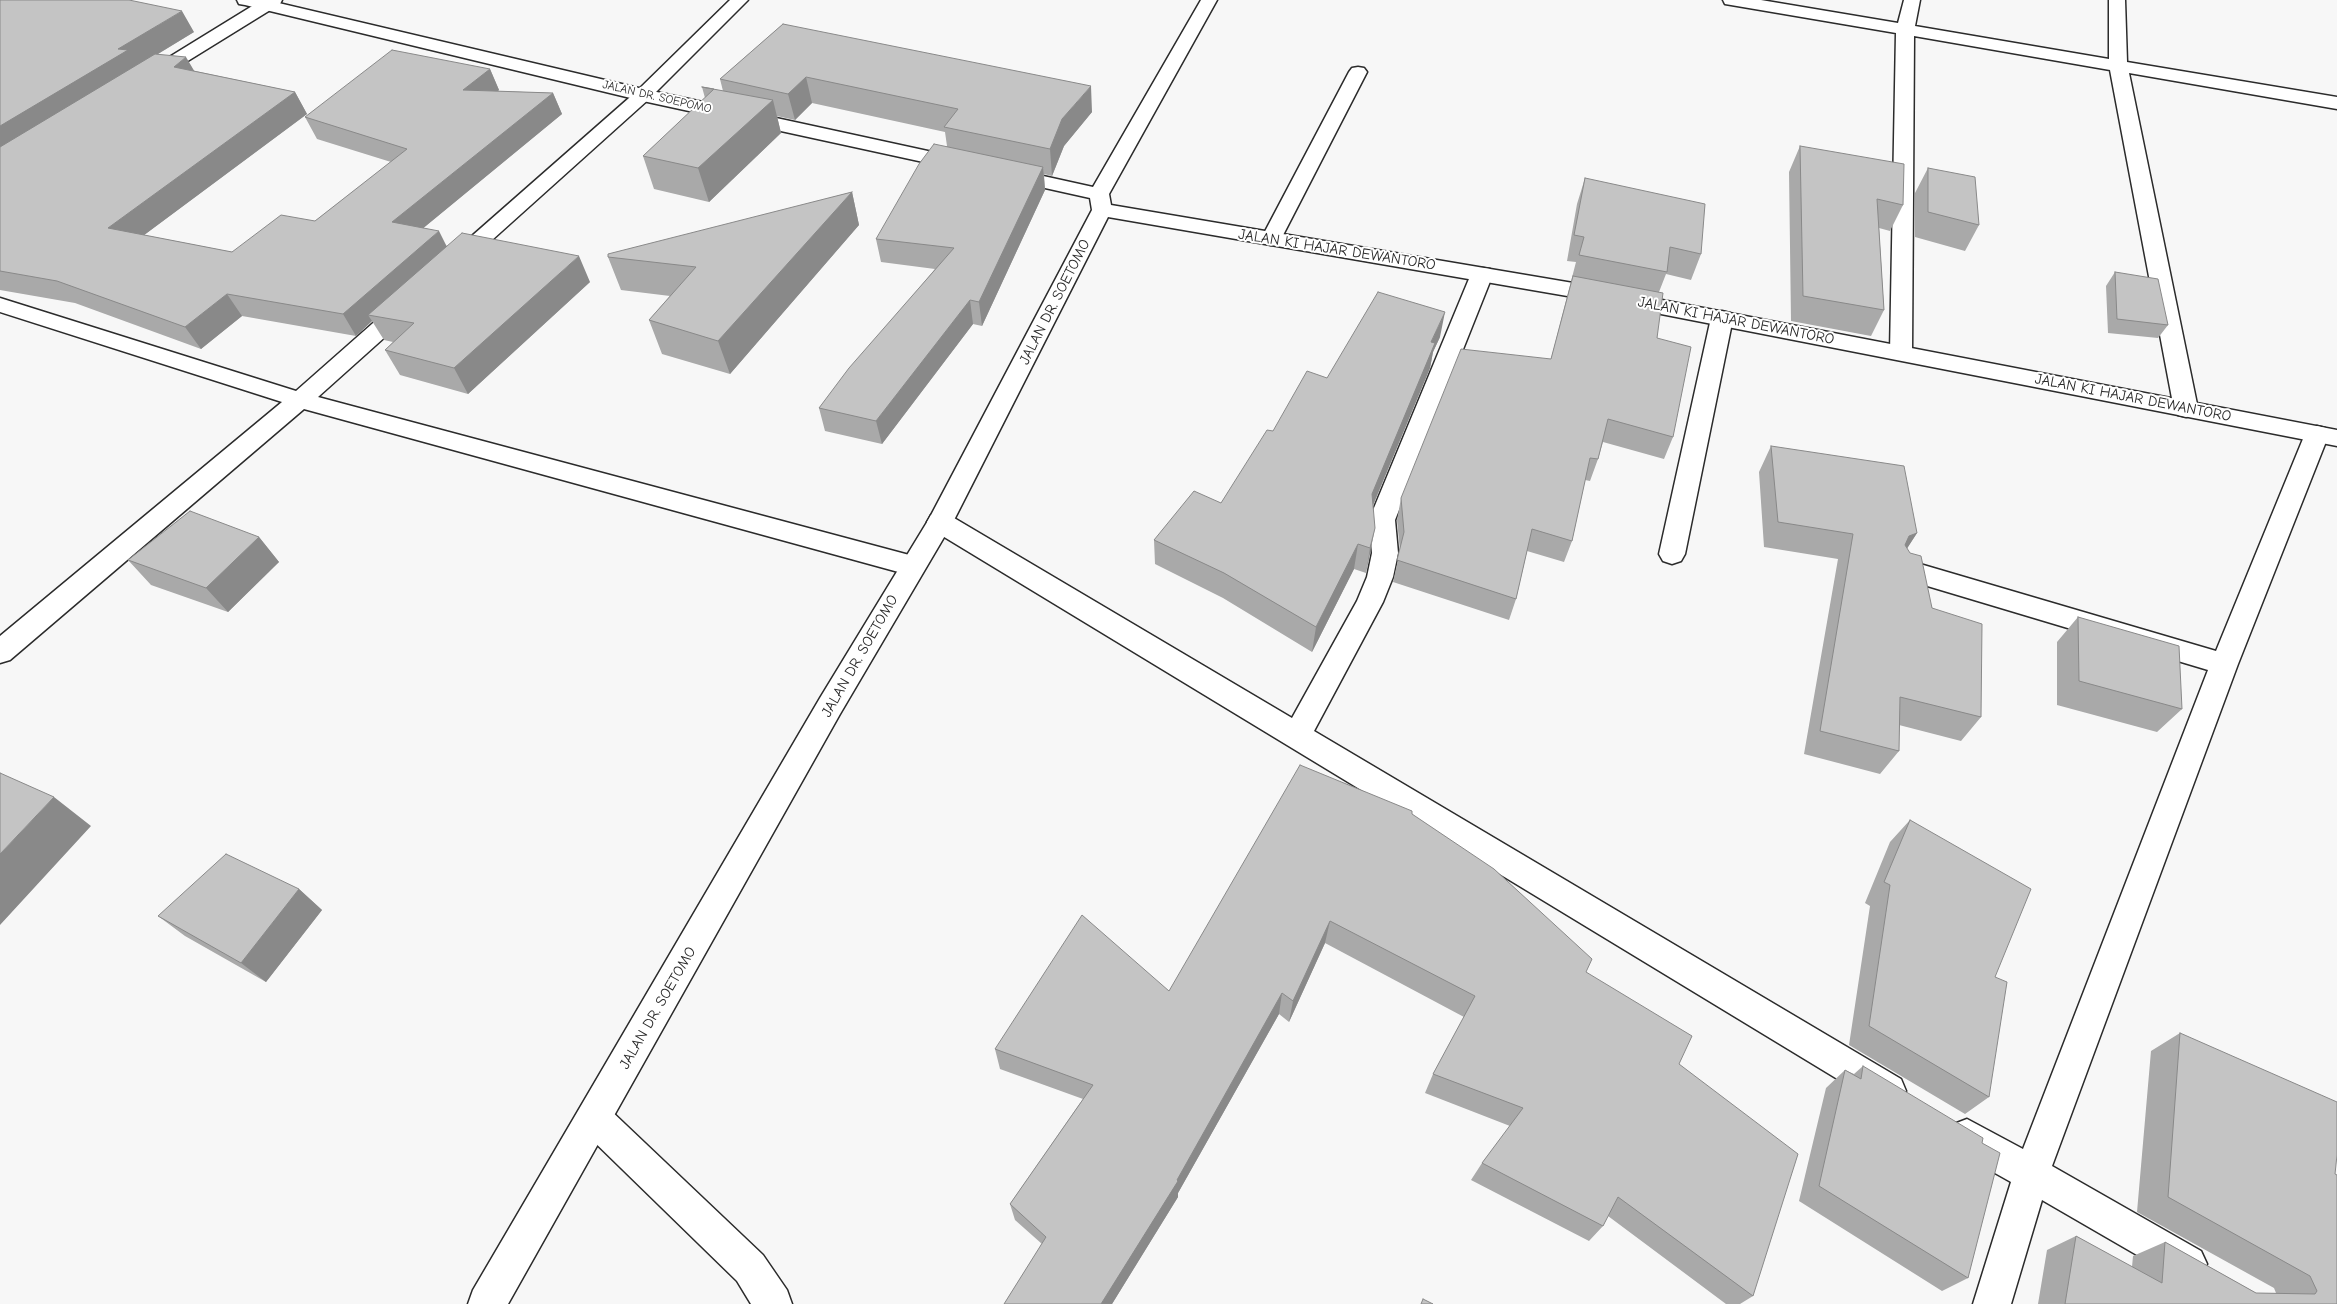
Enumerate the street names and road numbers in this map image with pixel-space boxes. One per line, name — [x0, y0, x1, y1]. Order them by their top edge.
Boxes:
street label: JALAN DR. SOEPOMO — [601, 77, 713, 117]
street label: JALAN KI HAJAR DEWANTORO — [1237, 226, 1437, 274]
street label: JALAN DR. SOETOMO — [1016, 236, 1094, 368]
street label: JALAN KI HAJAR DEWANTORO — [1636, 293, 1836, 349]
street label: JALAN KI HAJAR DEWANTORO — [2033, 370, 2233, 426]
street label: JALAN DR. SOETOMO — [818, 592, 902, 720]
street label: JALAN DR. SOETOMO — [616, 944, 700, 1072]

